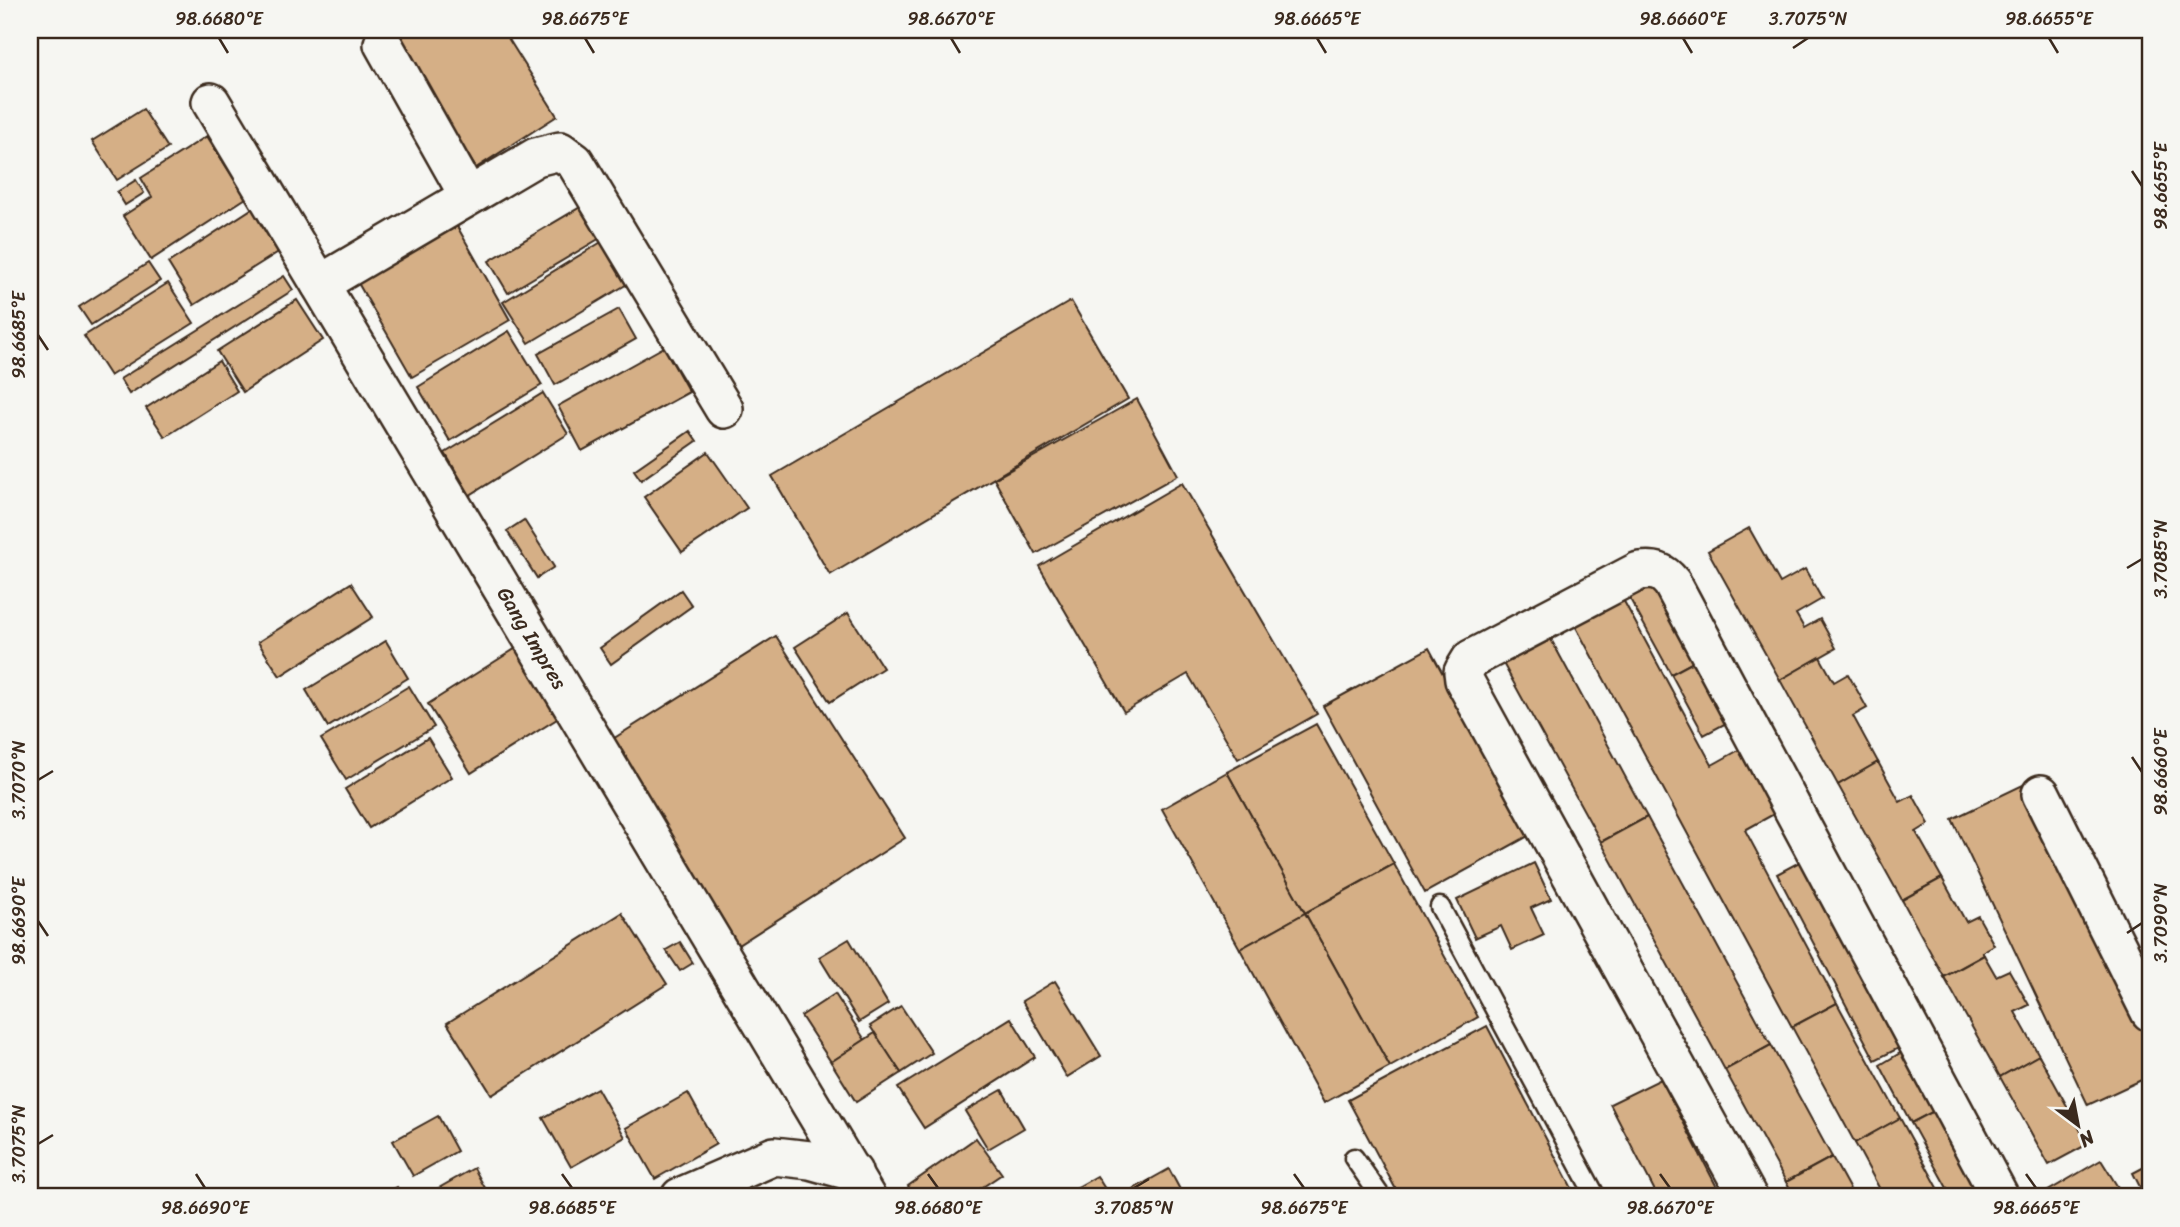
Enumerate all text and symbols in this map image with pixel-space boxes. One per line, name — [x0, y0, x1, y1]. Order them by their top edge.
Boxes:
text: 98.6680°E — [175, 3, 264, 35]
text: 98.6675°E — [542, 3, 629, 35]
text: 98.6670°E — [907, 3, 996, 35]
text: 98.6665°E — [1274, 3, 1361, 35]
text: 98.6660°E — [1639, 3, 1728, 35]
text: 3.7075°N — [1769, 3, 1848, 35]
text: 98.6655°E — [2005, 3, 2094, 35]
text: 98.6655°E — [2145, 141, 2177, 230]
text: 98.6685°E — [3, 290, 35, 379]
text: 3.7085°N — [2145, 519, 2177, 599]
street label: Gang Impres — [486, 579, 578, 697]
text: 98.6660°E — [2145, 727, 2177, 816]
text: 3.7070°N — [3, 740, 35, 819]
text: 98.6690°E — [3, 876, 35, 965]
text: 3.7090°N — [2145, 883, 2177, 963]
north arrow — [2044, 1090, 2114, 1160]
text: 3.7075°N — [3, 1104, 35, 1183]
text: N — [2072, 1121, 2102, 1157]
text: 98.6690°E — [161, 1192, 250, 1224]
text: 98.6685°E — [528, 1192, 617, 1224]
text: 98.6680°E — [894, 1192, 983, 1224]
text: 3.7085°N — [1094, 1192, 1174, 1224]
text: 98.6675°E — [1261, 1192, 1348, 1224]
text: 98.6670°E — [1626, 1192, 1715, 1224]
text: 98.6665°E — [1993, 1192, 2080, 1224]

